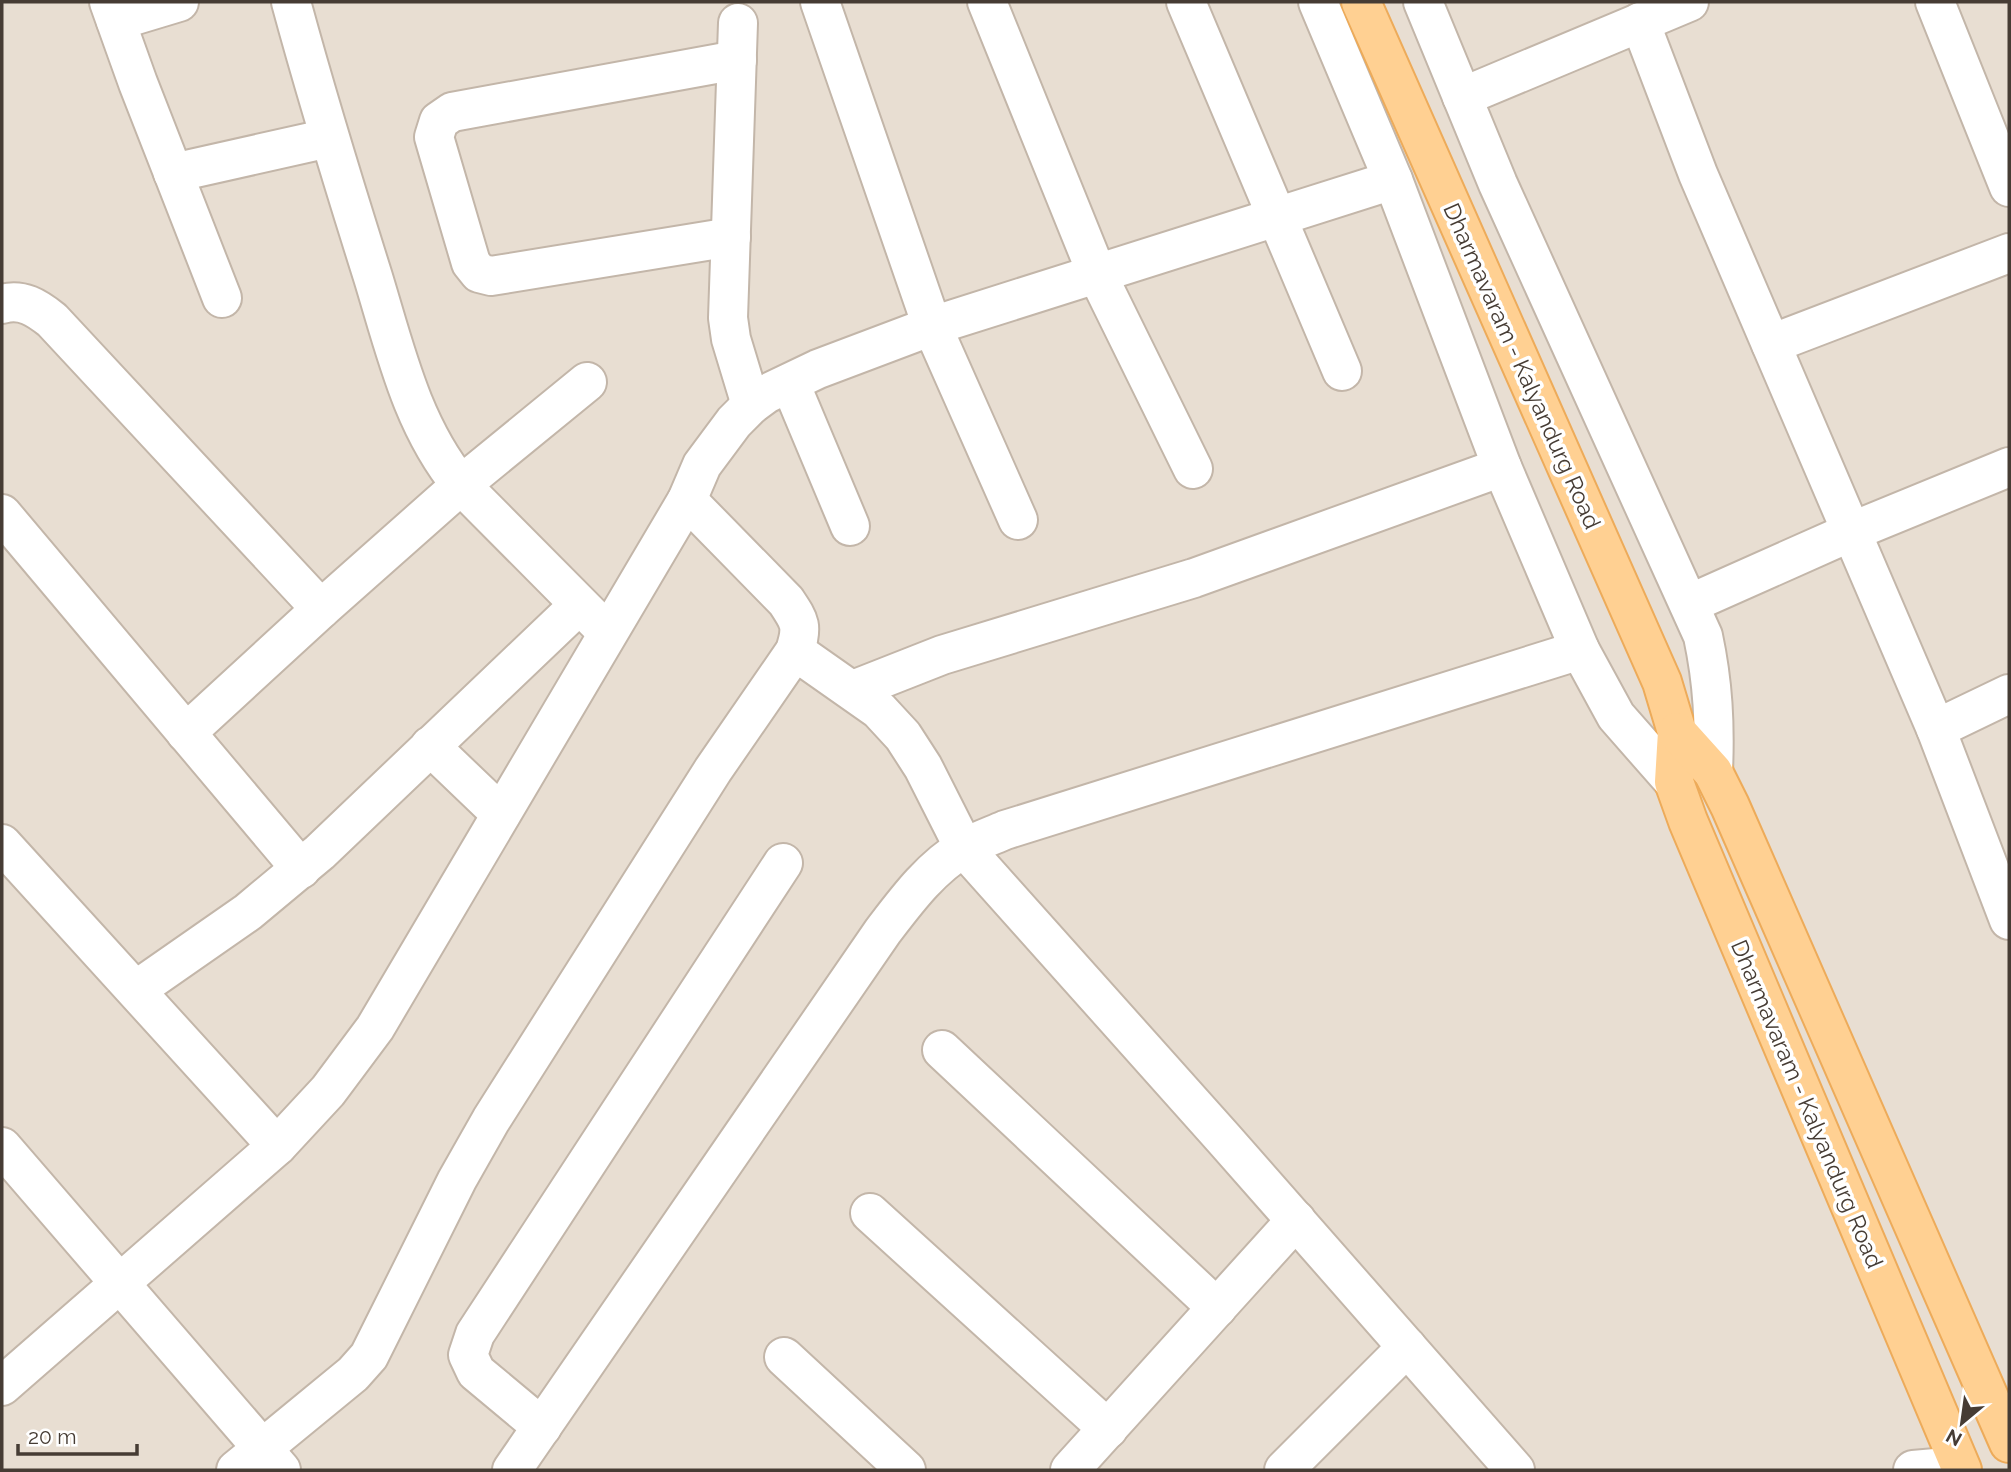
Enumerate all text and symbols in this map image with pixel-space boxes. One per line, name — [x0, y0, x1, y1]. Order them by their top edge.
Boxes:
street label: Dharmavaram - Kalyandurg Road — [1438, 199, 1607, 533]
street label: Dharmavaram - Kalyandurg Road — [1726, 936, 1889, 1272]
north arrow — [1927, 1388, 1997, 1458]
scale bar — [18, 1412, 136, 1456]
text: 20 m — [28, 1424, 76, 1449]
text: N — [1942, 1425, 1965, 1451]

